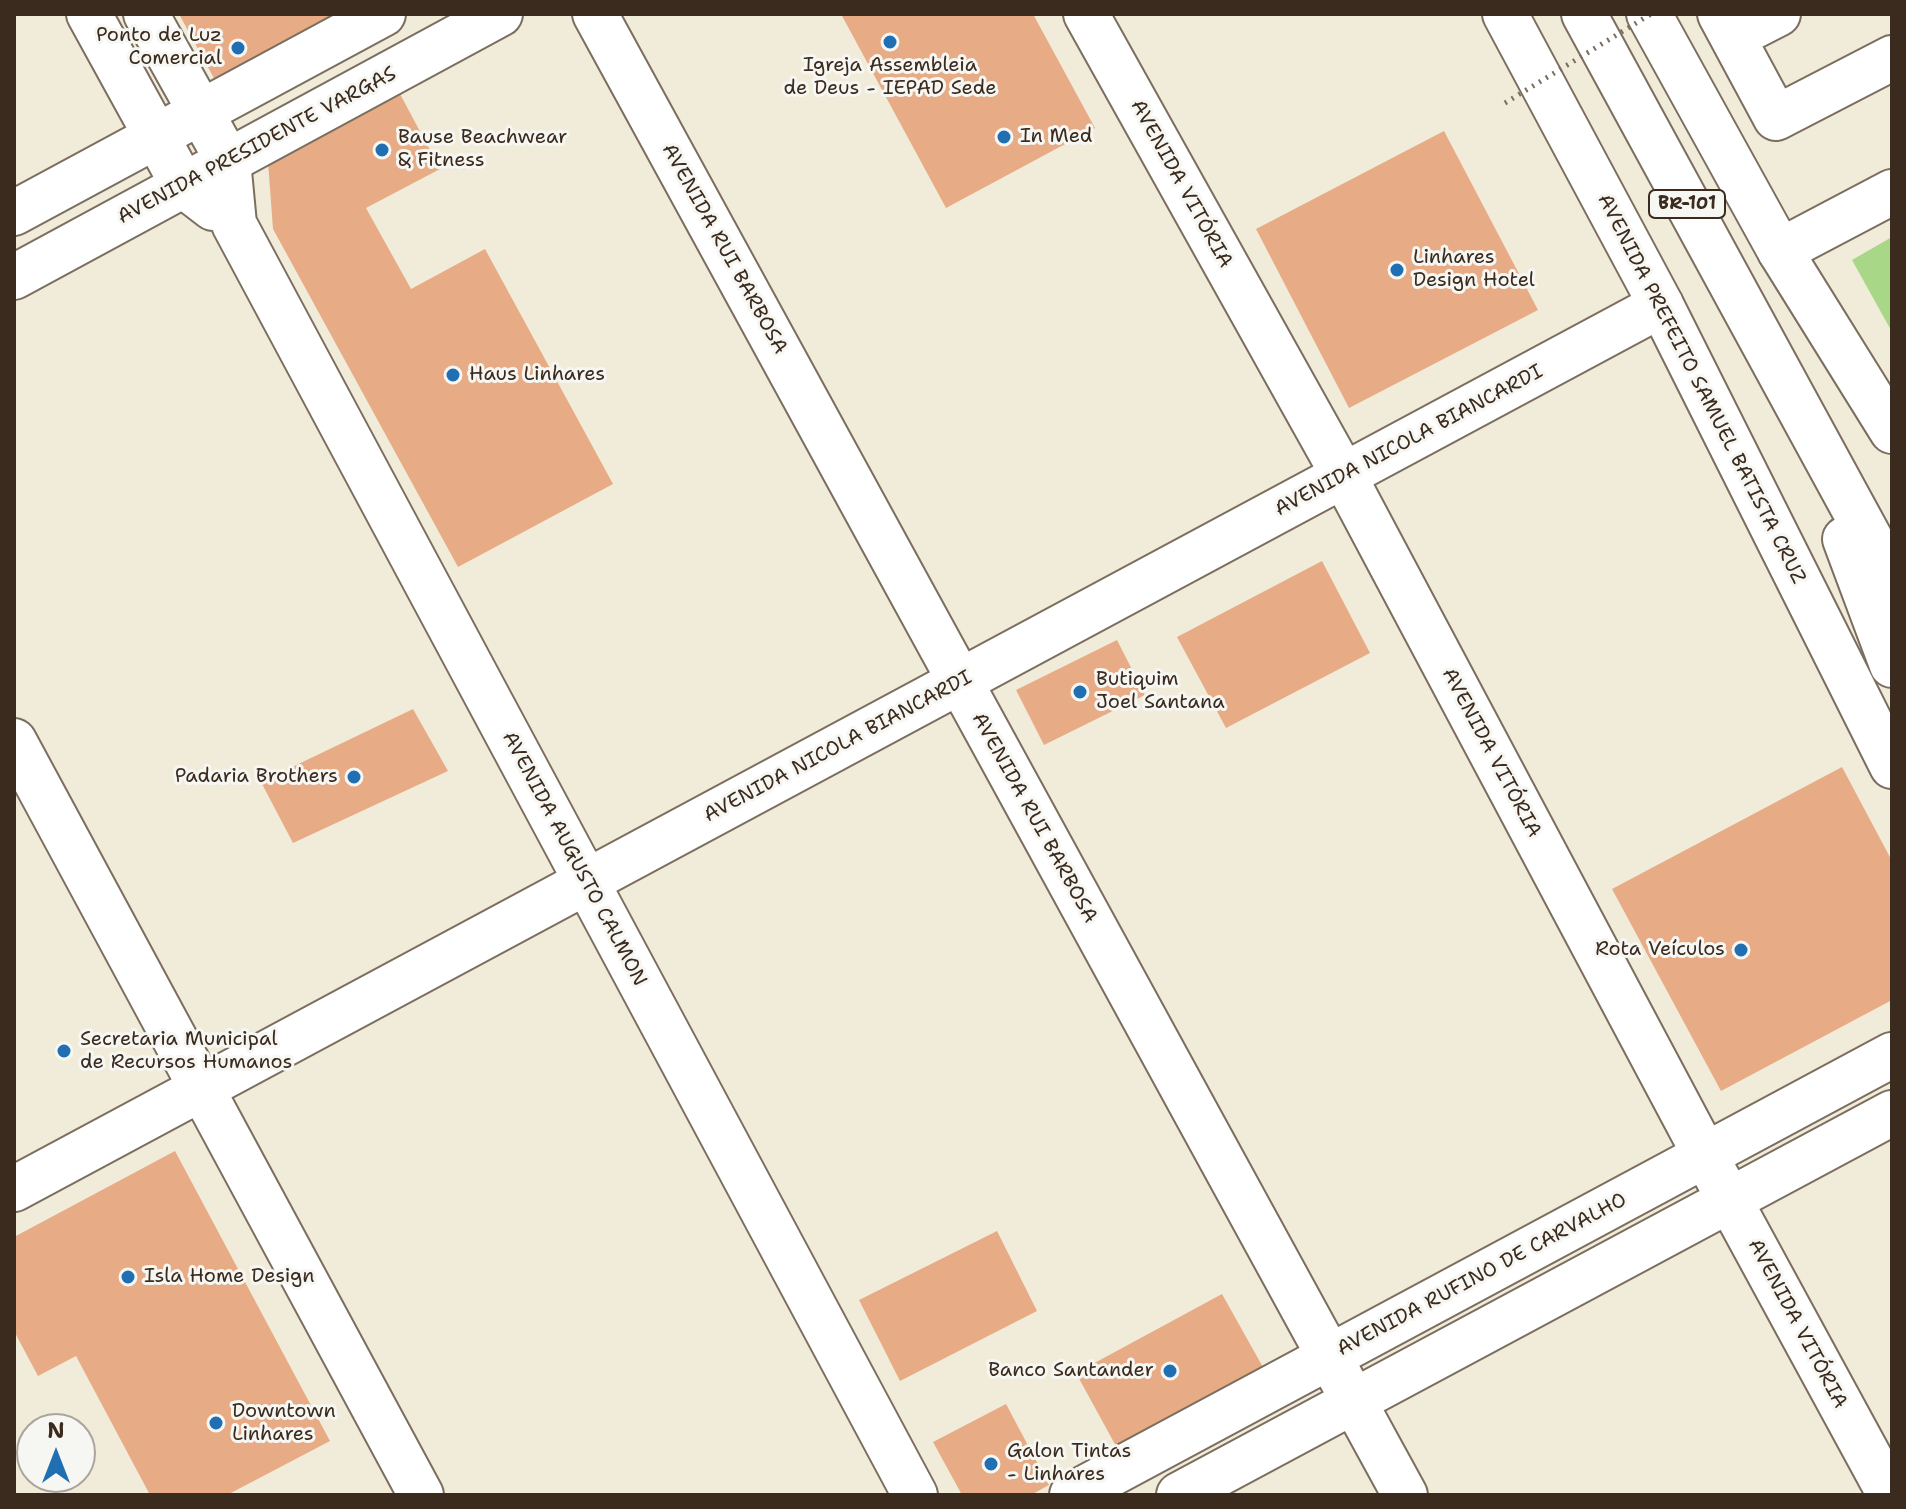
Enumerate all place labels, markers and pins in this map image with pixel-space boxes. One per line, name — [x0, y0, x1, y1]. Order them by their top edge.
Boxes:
place label: Ponto de Luz Comercial — [96, 24, 222, 71]
marker: Igreja Assembleia de Deus - IEPAD Sede — [881, 33, 899, 51]
marker: Ponto de Luz Comercial — [229, 39, 247, 57]
place label: Igreja Assembleia de Deus - IEPAD Sede — [783, 54, 997, 101]
place label: In Med — [1020, 125, 1092, 149]
place label: Bause Beachwear & Fitness — [398, 126, 568, 173]
marker: In Med — [995, 128, 1013, 146]
marker: Bause Beachwear & Fitness — [373, 141, 391, 159]
place label: Linhares Design Hotel — [1413, 246, 1535, 293]
marker: Linhares Design Hotel — [1388, 261, 1406, 279]
place label: Haus Linhares — [469, 363, 605, 387]
marker: Haus Linhares — [444, 366, 462, 384]
place label: Butiquim Joel Santana — [1096, 668, 1225, 715]
marker: Butiquim Joel Santana — [1071, 683, 1089, 701]
place label: Padaria Brothers — [175, 765, 338, 789]
marker: Padaria Brothers — [345, 768, 363, 786]
place label: Rota Veículos — [1595, 938, 1725, 962]
marker: Rota Veículos — [1732, 941, 1750, 959]
place label: Secretaria Municipal de Recursos Humanos — [80, 1028, 292, 1075]
marker: Secretaria Municipal de Recursos Humanos — [55, 1042, 73, 1060]
place label: Isla Home Design — [144, 1265, 314, 1289]
marker: Isla Home Design — [119, 1268, 137, 1286]
place label: Banco Santander — [988, 1359, 1154, 1383]
marker: Banco Santander — [1161, 1362, 1179, 1380]
place label: Downtown Linhares — [232, 1400, 336, 1447]
marker: Downtown Linhares — [207, 1414, 225, 1432]
place label: Galon Tintas - Linhares — [1007, 1440, 1131, 1487]
marker: Galon Tintas - Linhares — [982, 1455, 1000, 1473]

